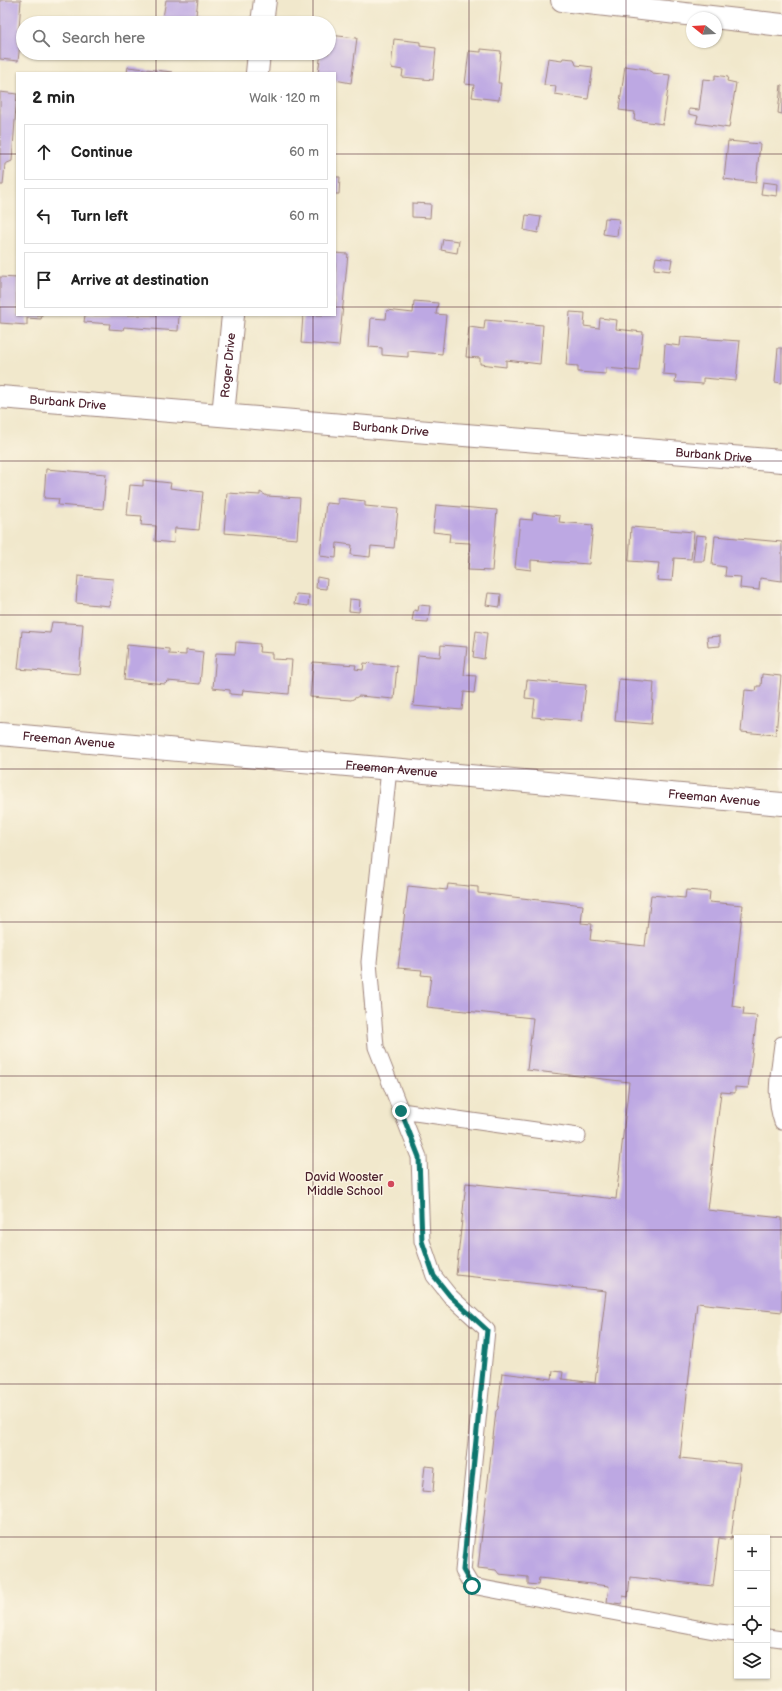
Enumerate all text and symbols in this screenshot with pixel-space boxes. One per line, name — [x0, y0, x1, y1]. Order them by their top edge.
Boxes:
north arrow — [686, 12, 722, 48]
search box — [16, 16, 336, 60]
icon: search — [30, 27, 52, 49]
text: Search here — [62, 29, 145, 48]
text: 2 min — [32, 88, 75, 108]
text: Walk · 120 m — [249, 90, 320, 106]
icon: ahead — [33, 141, 55, 163]
text: Continue — [71, 143, 133, 162]
text: 60 m — [289, 144, 319, 160]
icon: left — [33, 205, 55, 227]
text: Turn left — [71, 207, 128, 226]
text: 60 m — [289, 208, 319, 224]
icon: arrive — [33, 269, 55, 291]
text: Arrive at destination — [71, 271, 209, 290]
street label: Roger Drive — [217, 332, 239, 398]
street label: Burbank Drive — [29, 392, 107, 413]
street label: Burbank Drive — [352, 418, 430, 440]
street label: Burbank Drive — [675, 445, 753, 466]
street label: Freeman Avenue — [22, 729, 116, 752]
street label: Freeman Avenue — [345, 757, 438, 781]
street label: Freeman Avenue — [667, 786, 761, 810]
route end — [392, 1102, 410, 1120]
place label: David Wooster Middle School — [305, 1170, 384, 1199]
marker: David Wooster Middle School — [386, 1179, 396, 1189]
map controls — [734, 1535, 770, 1679]
button: + — [734, 1535, 770, 1571]
button: − — [734, 1571, 770, 1607]
route start — [463, 1577, 481, 1595]
button: locate — [734, 1607, 770, 1643]
button: layers — [734, 1643, 770, 1679]

